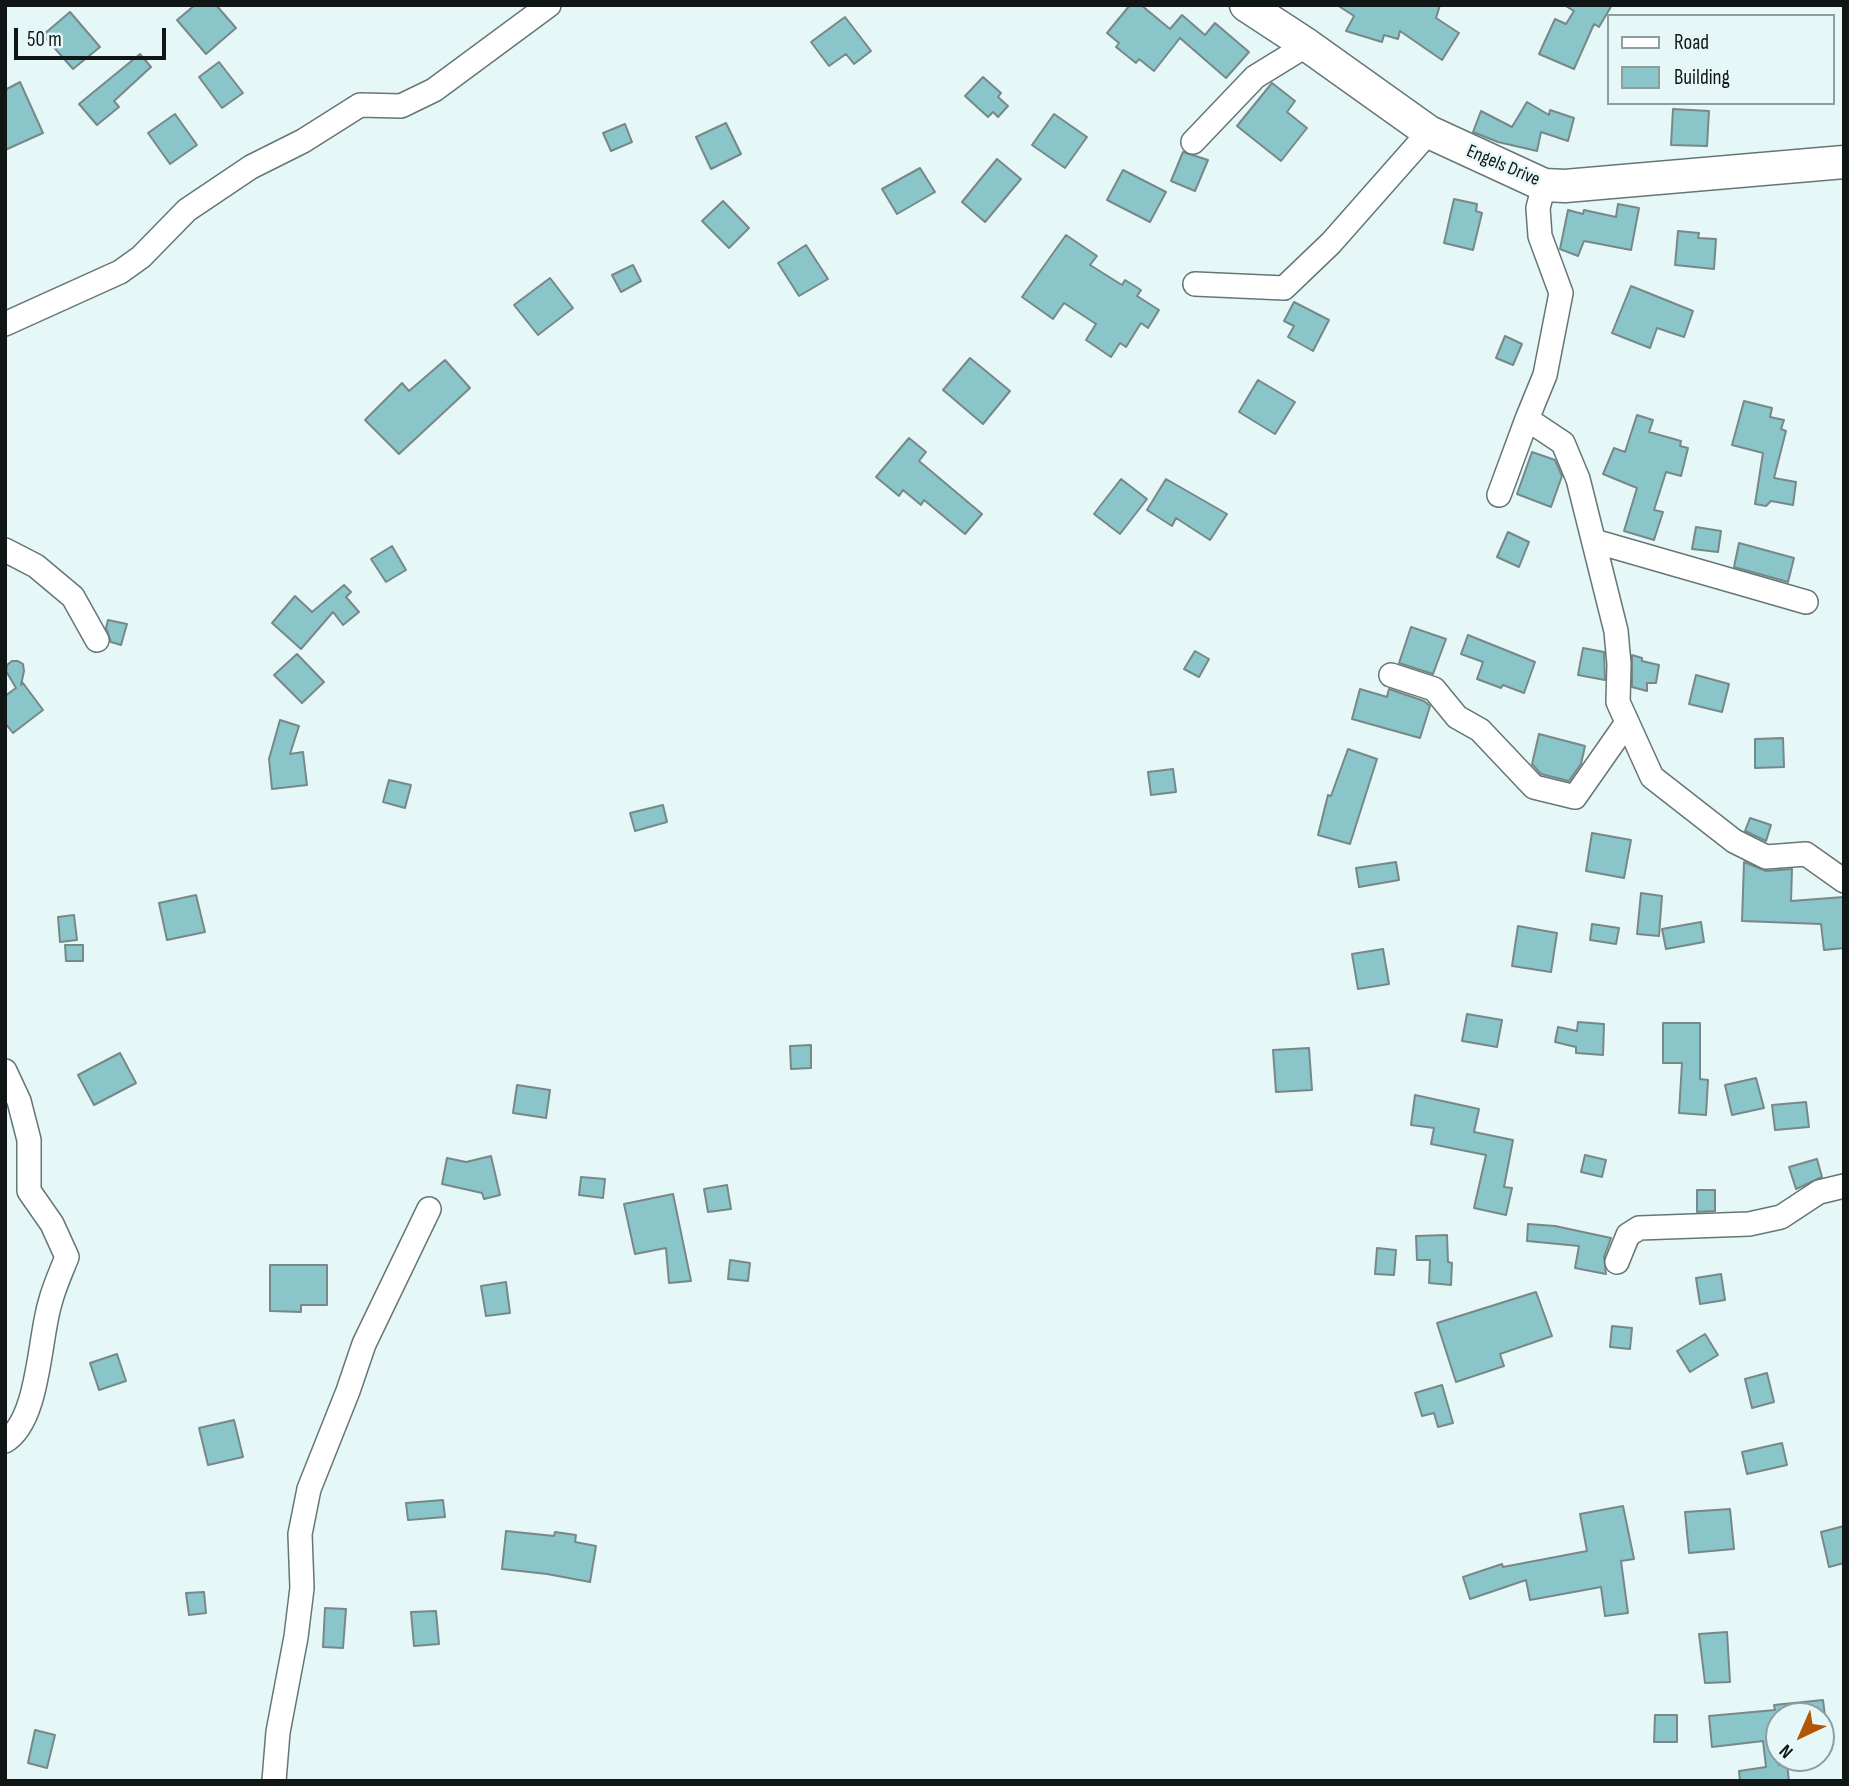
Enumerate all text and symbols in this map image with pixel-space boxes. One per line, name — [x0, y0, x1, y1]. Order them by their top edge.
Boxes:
scale bar — [18, 14, 170, 58]
legend — [1608, 14, 1835, 105]
text: 50 m — [27, 27, 62, 52]
text: Road — [1674, 30, 1709, 55]
text: Building — [1674, 65, 1730, 90]
street label: Engels Drive — [1463, 140, 1543, 192]
north arrow — [1765, 1702, 1835, 1772]
text: N — [1775, 1739, 1798, 1763]

